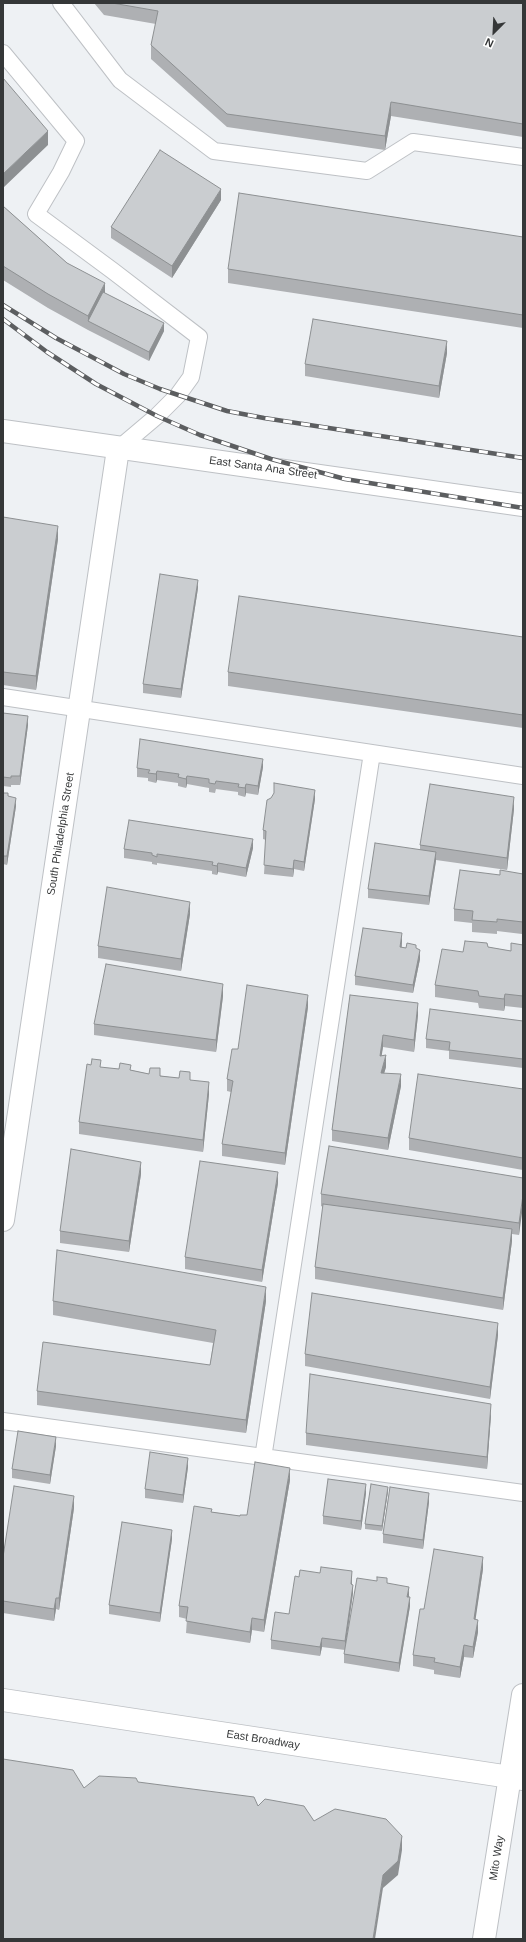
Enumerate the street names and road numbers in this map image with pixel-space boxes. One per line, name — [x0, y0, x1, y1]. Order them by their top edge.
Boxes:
street label: East Santa Ana Street — [208, 454, 318, 482]
street label: South Philadelphia Street — [45, 772, 77, 896]
street label: East Broadway — [225, 1728, 301, 1752]
street label: Mito Way — [487, 1835, 507, 1881]

